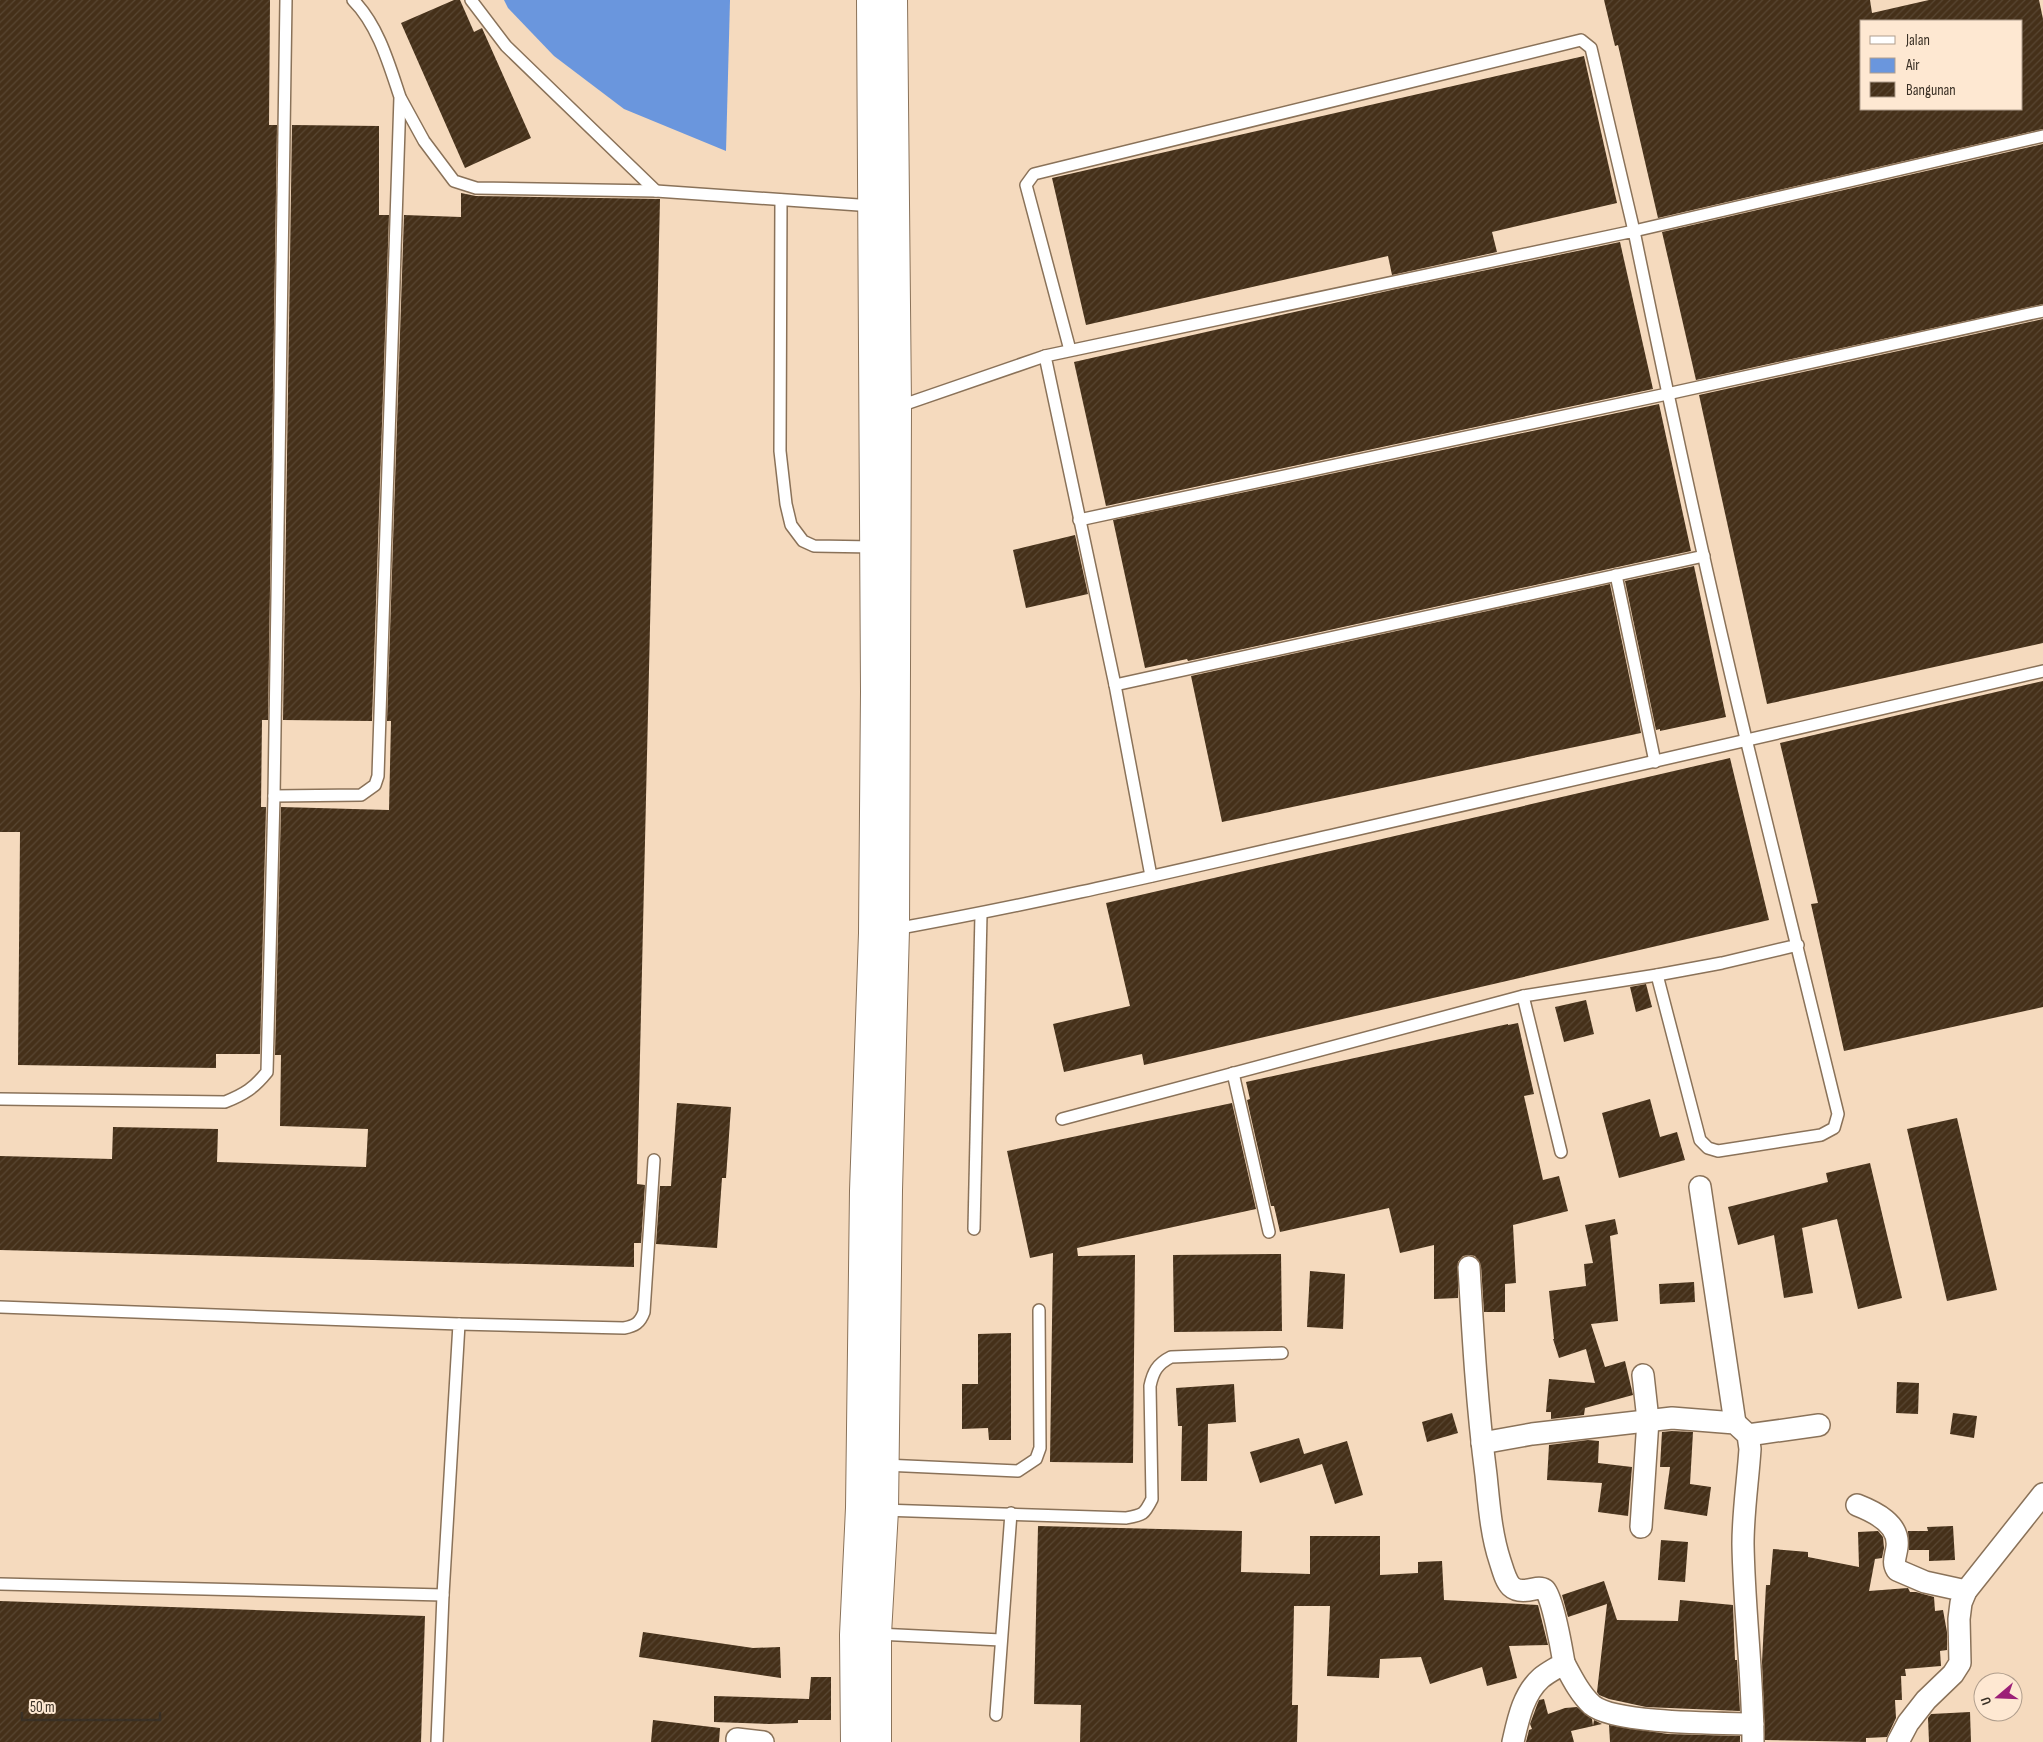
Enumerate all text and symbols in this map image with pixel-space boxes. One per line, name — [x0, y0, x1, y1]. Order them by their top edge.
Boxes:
legend — [1860, 20, 2023, 110]
text: Jalan — [1905, 31, 1930, 50]
text: Air — [1905, 56, 1920, 75]
text: Bangunan — [1906, 81, 1956, 100]
north arrow — [1973, 1672, 2023, 1722]
scale bar — [22, 1690, 160, 1722]
text: U — [1977, 1695, 1995, 1707]
text: 50 m — [30, 1698, 55, 1717]

